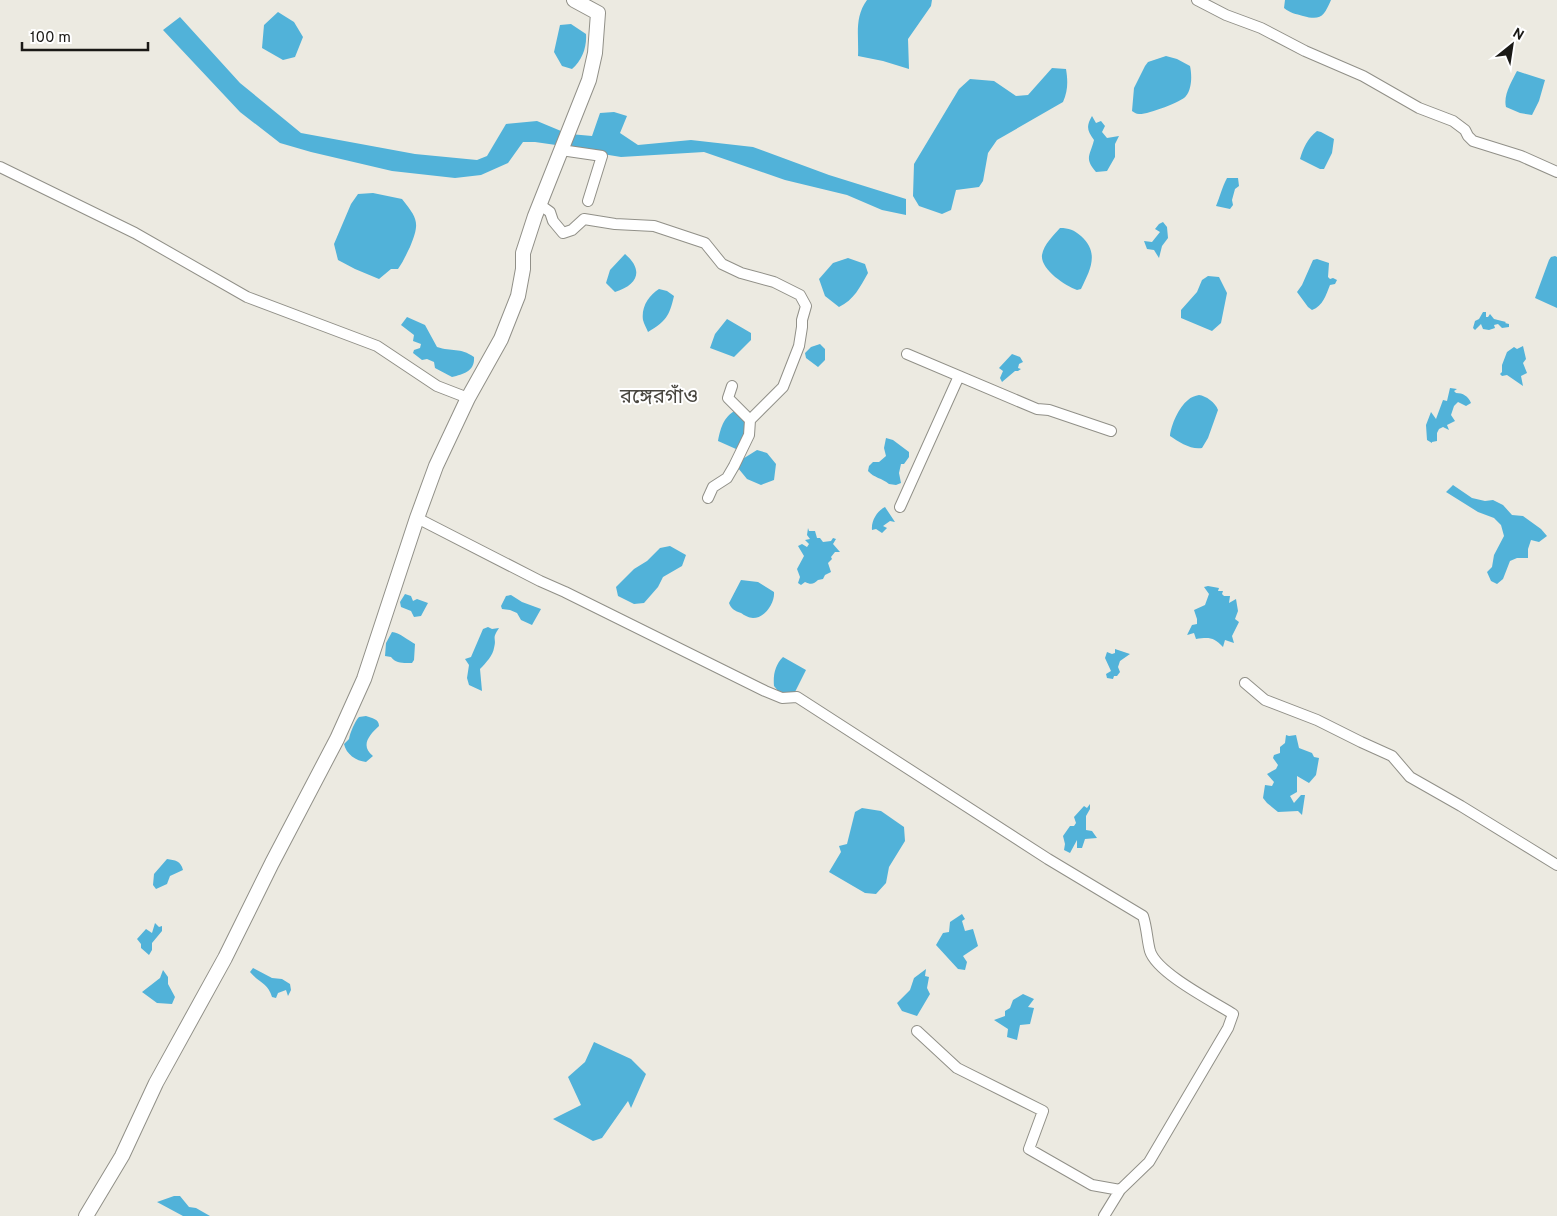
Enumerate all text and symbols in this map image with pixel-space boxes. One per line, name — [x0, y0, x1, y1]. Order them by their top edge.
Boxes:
scale bar — [22, 20, 149, 52]
north arrow — [1487, 20, 1537, 70]
text: N — [1509, 25, 1526, 45]
text: 100 m — [30, 29, 71, 48]
district label: রঙ্গেরগাঁও — [619, 384, 698, 411]

